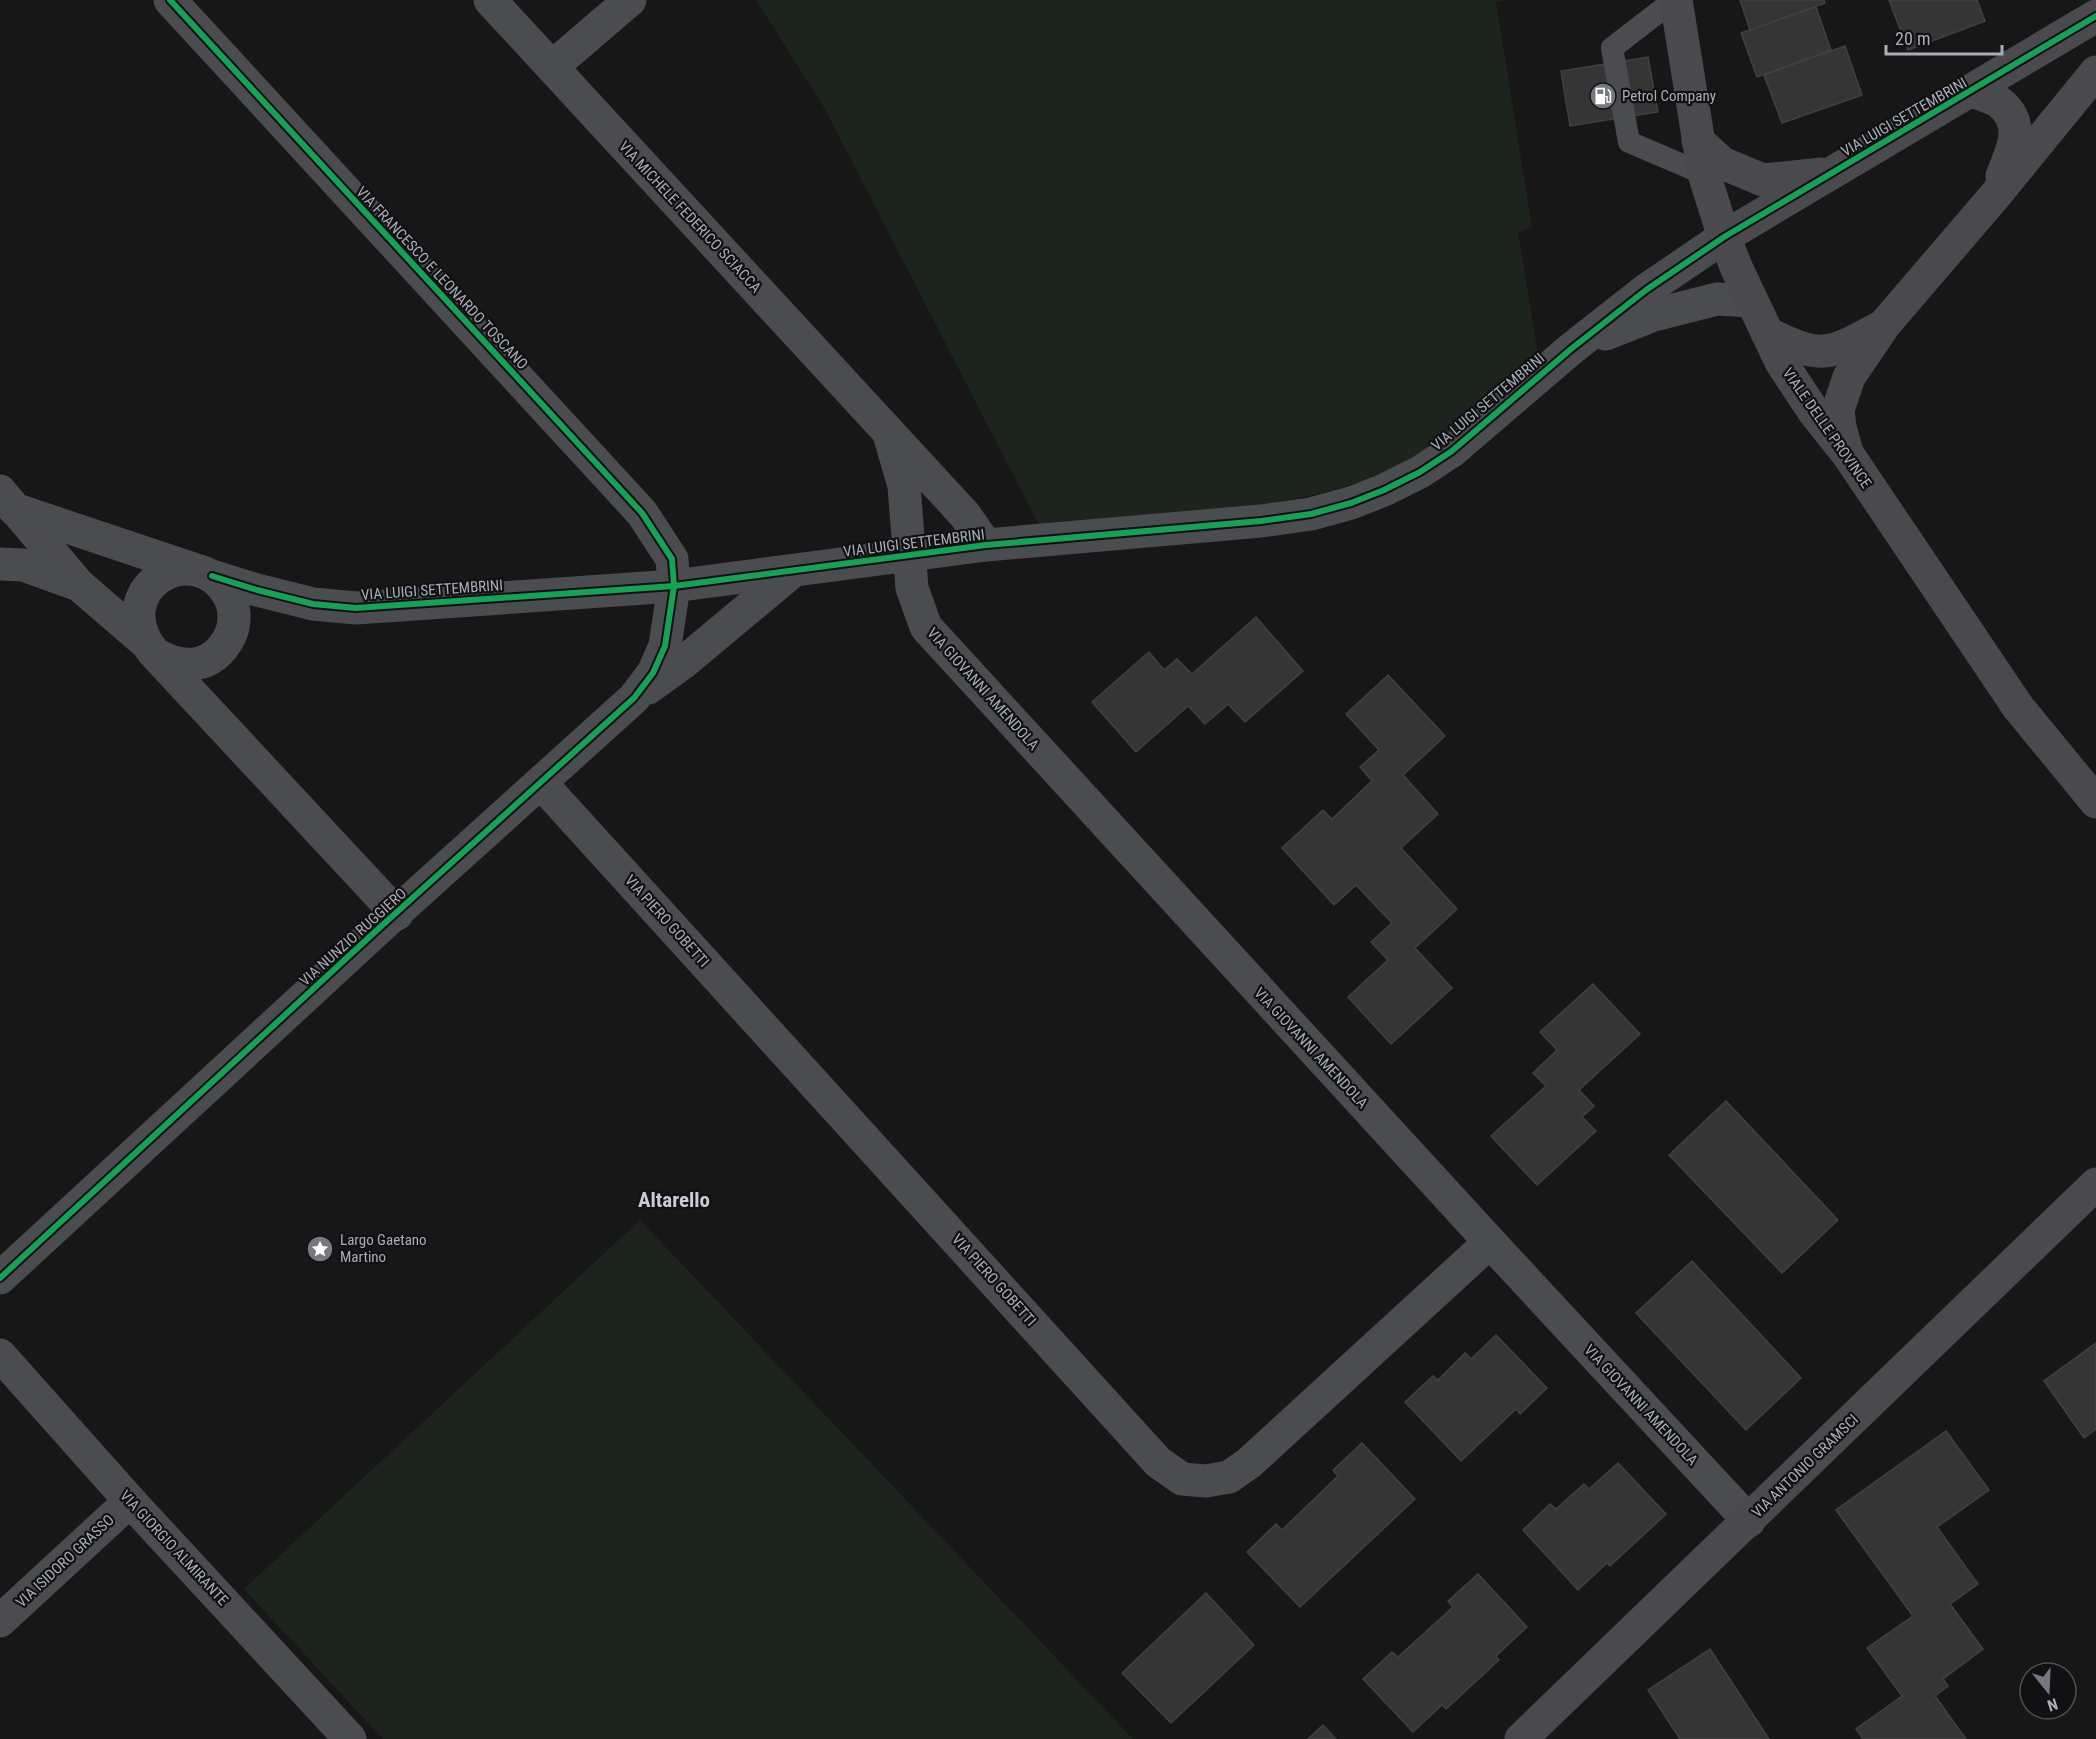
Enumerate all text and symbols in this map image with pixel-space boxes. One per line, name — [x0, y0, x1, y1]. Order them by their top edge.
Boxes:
scale bar — [1886, 18, 2002, 56]
text: 20 m — [1895, 28, 1930, 49]
street label: VIA LUIGI SETTEMBRINI — [1838, 74, 1970, 160]
fuel station icon: Petrol Company — [1588, 81, 1618, 111]
place label: Petrol Company — [1622, 87, 1716, 105]
street label: VIA MICHELE FEDERICO SCIACCA — [615, 138, 765, 297]
street label: VIA FRANCESCO E LEONARDO TOSCANO — [352, 183, 532, 373]
street label: VIA LUIGI SETTEMBRINI — [1428, 349, 1548, 455]
street label: VIALE DELLE PROVINCE — [1779, 364, 1875, 492]
street label: VIA LUIGI SETTEMBRINI — [842, 525, 986, 561]
street label: VIA LUIGI SETTEMBRINI — [360, 576, 504, 604]
street label: VIA GIOVANNI AMENDOLA — [923, 624, 1043, 754]
street label: VIA PIERO GOBETTI — [621, 871, 713, 971]
street label: VIA NUNZIO RUGGIERO — [296, 884, 410, 990]
street label: VIA GIOVANNI AMENDOLA — [1250, 984, 1372, 1112]
district label: Altarello — [638, 1188, 710, 1212]
street label: VIA PIERO GOBETTI — [948, 1230, 1040, 1330]
place label: Largo Gaetano Martino — [340, 1231, 427, 1266]
place icon: Largo Gaetano Martino — [305, 1234, 335, 1264]
street label: VIA GIOVANNI AMENDOLA — [1580, 1341, 1702, 1469]
street label: VIA ANTONIO GRAMSCI — [1748, 1411, 1862, 1521]
street label: VIA GIORGIO ALMIRANTE — [116, 1487, 232, 1609]
street label: VIA ISIDORO GRASSO — [12, 1511, 118, 1611]
north arrow — [2018, 1661, 2078, 1721]
text: N — [2045, 1694, 2060, 1715]

